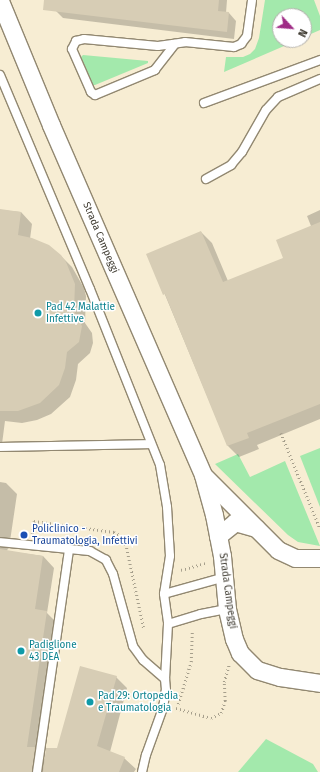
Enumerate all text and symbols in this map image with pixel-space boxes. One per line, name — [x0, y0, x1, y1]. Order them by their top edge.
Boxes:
north arrow — [272, 8, 312, 48]
text: N — [295, 27, 310, 39]
street label: Strada Campeggi — [80, 201, 120, 275]
place label: Pad 42 Malattie Infettive — [46, 301, 115, 324]
marker: Pad 42 Malattie Infettive — [33, 308, 43, 318]
place label: Policlinico - Traumatologia, Infettivi — [32, 523, 137, 546]
marker: Policlinico - Traumatologia, Infettivi — [19, 530, 29, 540]
street label: Strada Campeggi — [216, 552, 238, 630]
place label: Padiglione 43 DEA — [29, 639, 77, 662]
marker: Padiglione 43 DEA — [16, 646, 26, 656]
place label: Pad 29: Ortopedia e Traumatologia — [98, 690, 178, 714]
marker: Pad 29: Ortopedia e Traumatologia — [85, 697, 95, 707]

